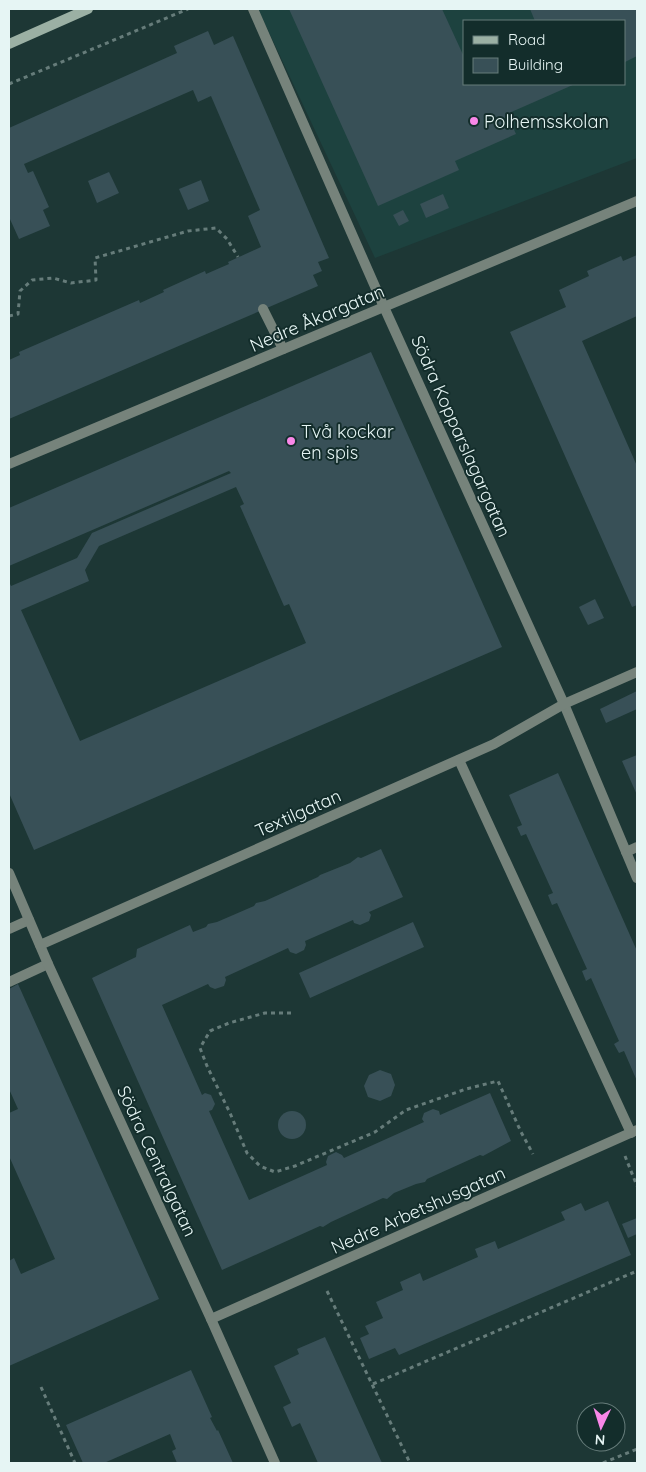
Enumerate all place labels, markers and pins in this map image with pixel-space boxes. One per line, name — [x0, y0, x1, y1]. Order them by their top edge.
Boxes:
place label: Polhemsskolan — [484, 110, 609, 133]
marker: Polhemsskolan — [468, 115, 480, 127]
place label: Två kockar en spis — [301, 420, 394, 464]
marker: Två kockar en spis — [285, 435, 297, 447]

